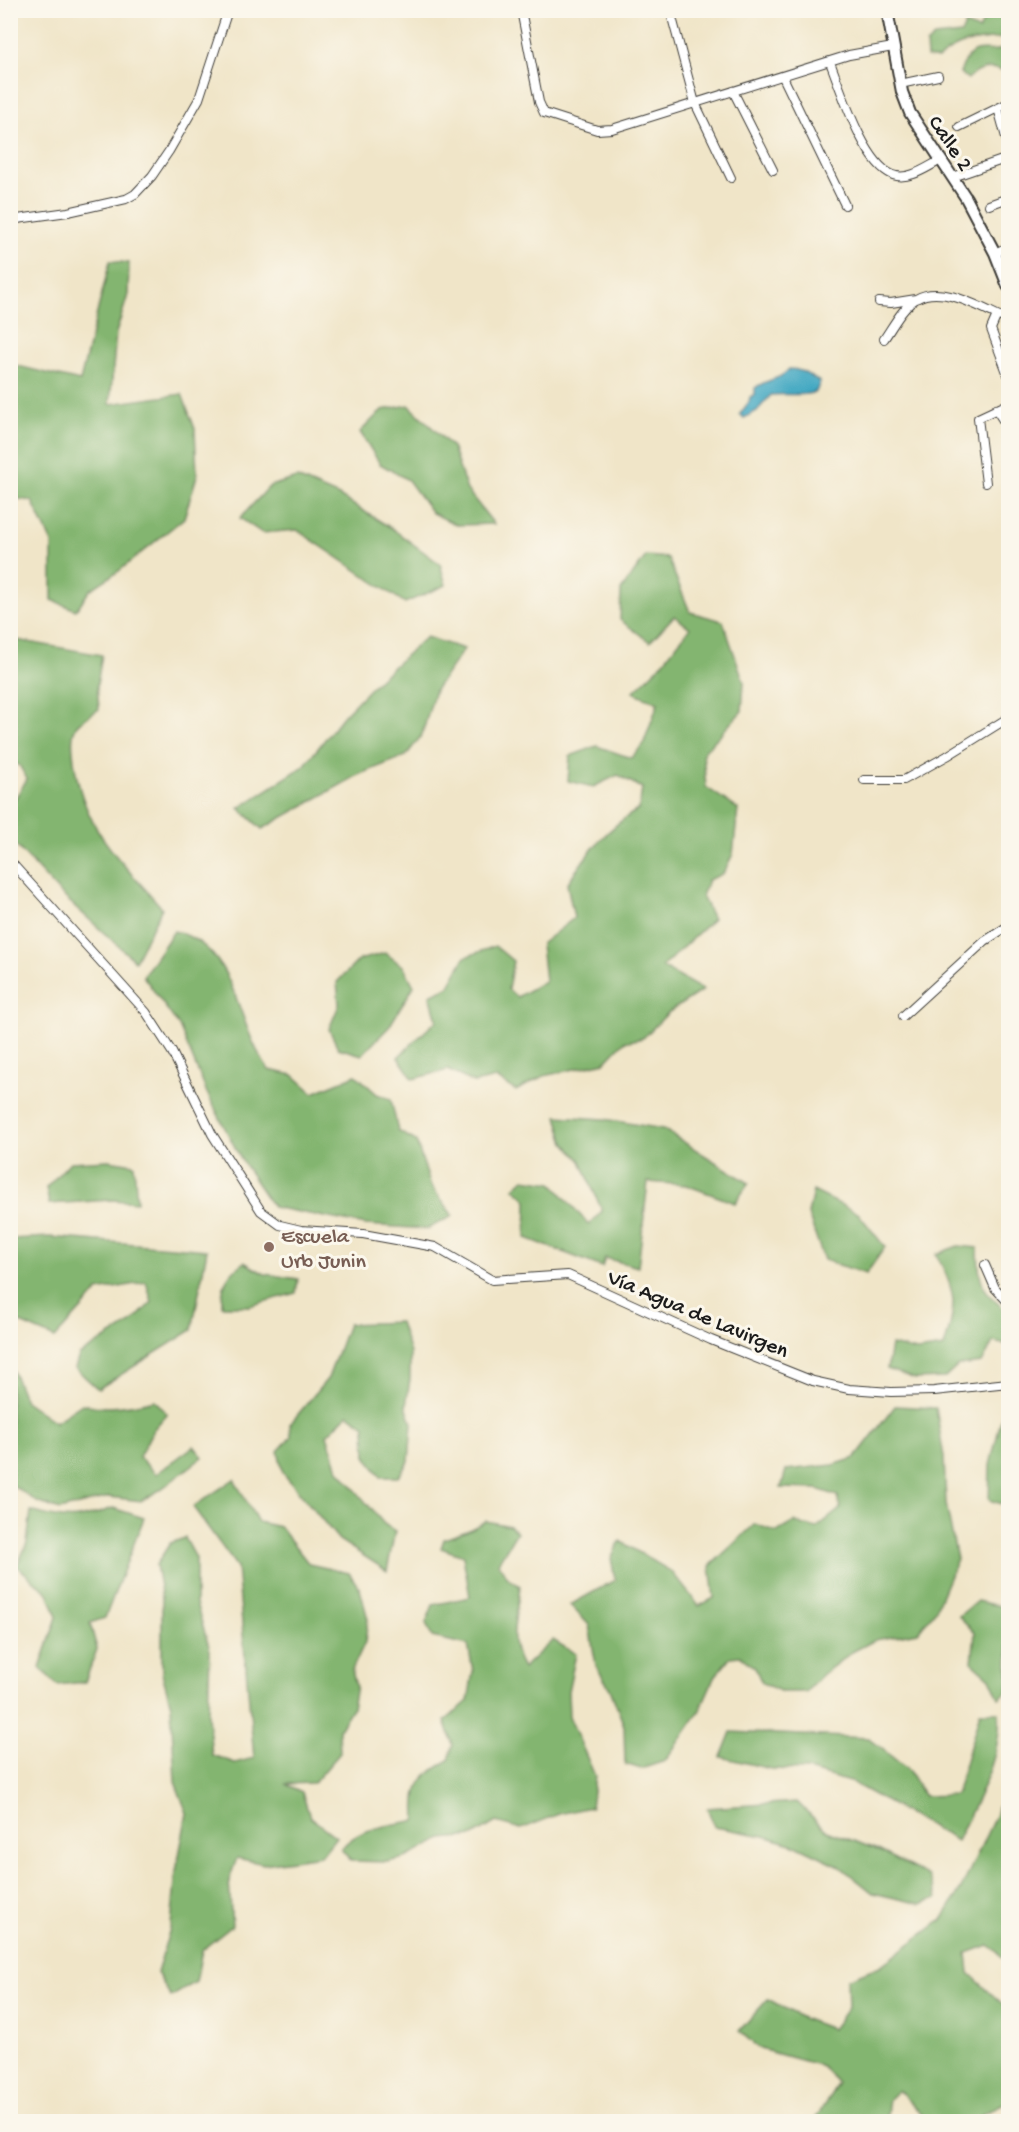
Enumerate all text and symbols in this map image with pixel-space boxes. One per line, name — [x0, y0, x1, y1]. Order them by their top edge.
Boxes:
street label: Calle 2 — [921, 112, 977, 177]
place label: Escuela Urb Junin — [281, 1225, 367, 1276]
marker: Escuela Urb Junin — [262, 1240, 276, 1254]
street label: Vía Agua de Lavirgen — [602, 1265, 792, 1366]

